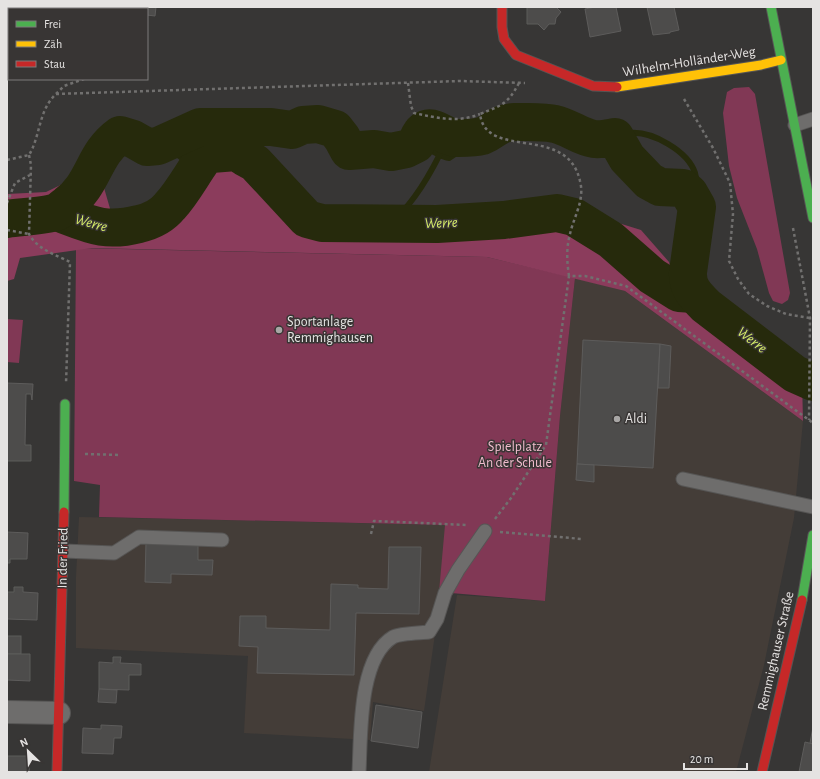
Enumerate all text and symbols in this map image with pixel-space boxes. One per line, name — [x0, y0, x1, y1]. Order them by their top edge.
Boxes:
legend — [8, 8, 148, 80]
text: Frei — [44, 18, 61, 30]
text: Zäh — [44, 38, 62, 50]
street label: Wilhelm-Holländer-Weg — [622, 45, 757, 79]
text: Stau — [44, 58, 65, 70]
water label: Werre — [73, 211, 109, 235]
water label: Werre — [424, 215, 458, 231]
place label: Sportanlage Remmighausen — [287, 315, 373, 345]
water label: Werre — [734, 324, 770, 356]
marker: Sportanlage Remmighausen — [274, 325, 284, 335]
place label: Aldi — [625, 412, 647, 426]
marker: Aldi — [612, 414, 622, 424]
park label: Spielplatz An der Schule — [478, 440, 552, 470]
street label: In der Fried — [55, 527, 71, 589]
street label: Remmighauser Straße — [755, 590, 797, 712]
north arrow — [8, 731, 48, 771]
text: N — [18, 736, 30, 749]
scale bar — [684, 745, 747, 771]
text: 20 m — [690, 753, 713, 765]

